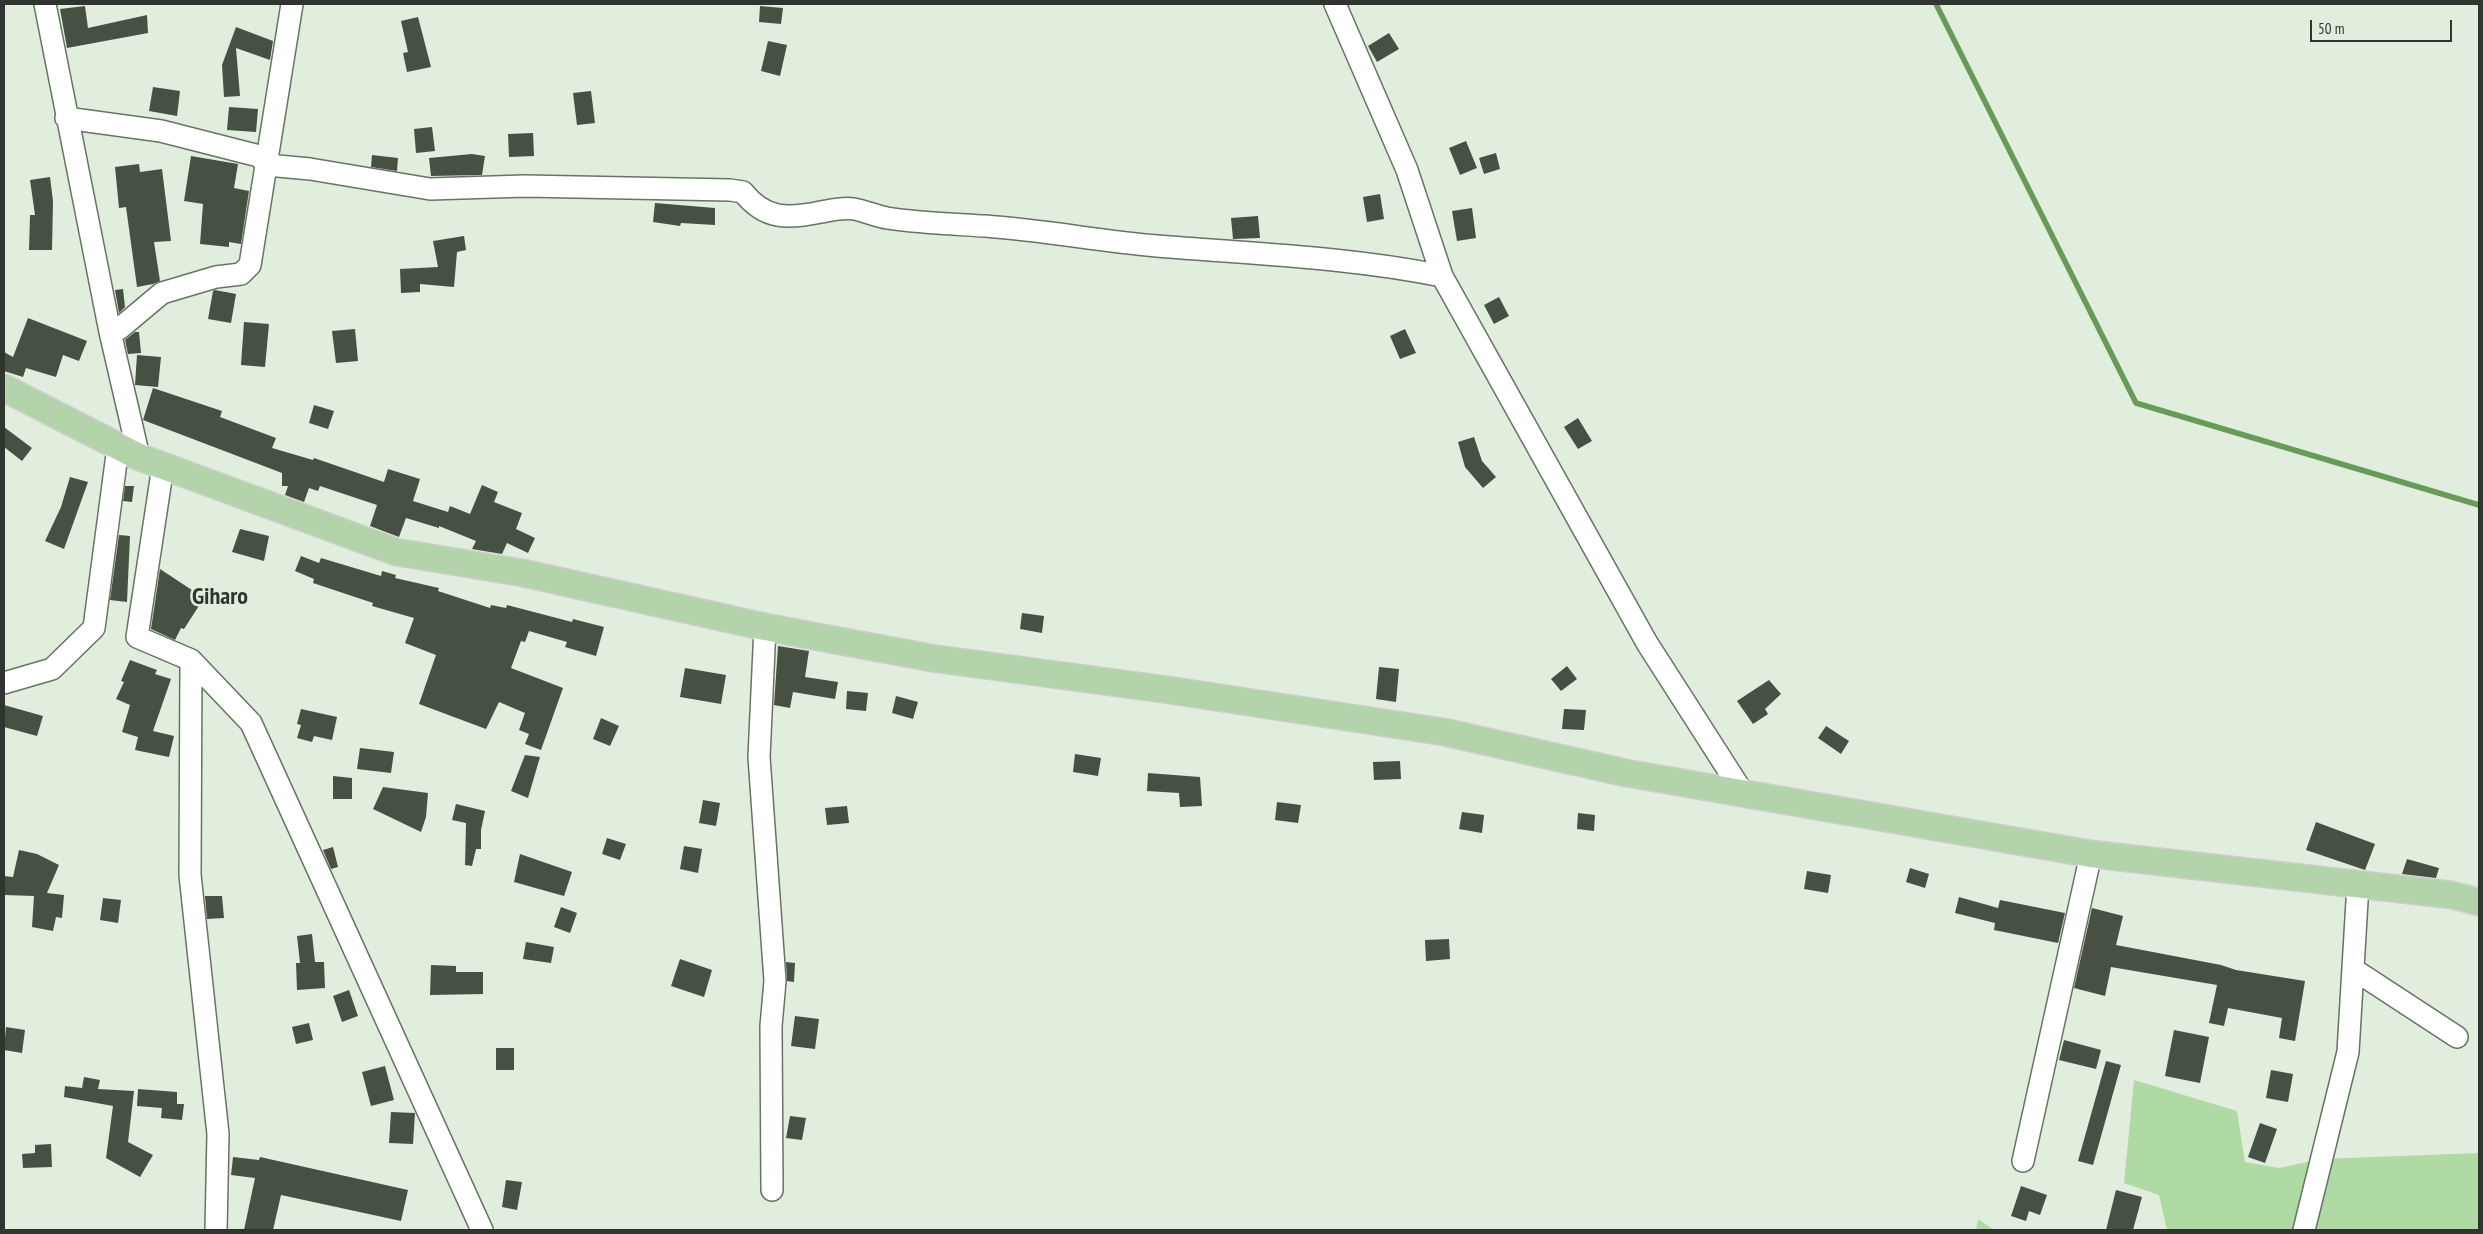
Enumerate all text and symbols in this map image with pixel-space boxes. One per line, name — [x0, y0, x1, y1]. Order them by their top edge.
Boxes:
scale bar — [2313, 10, 2456, 42]
text: 50 m — [2318, 19, 2344, 38]
district label: Giharo — [192, 583, 248, 611]

